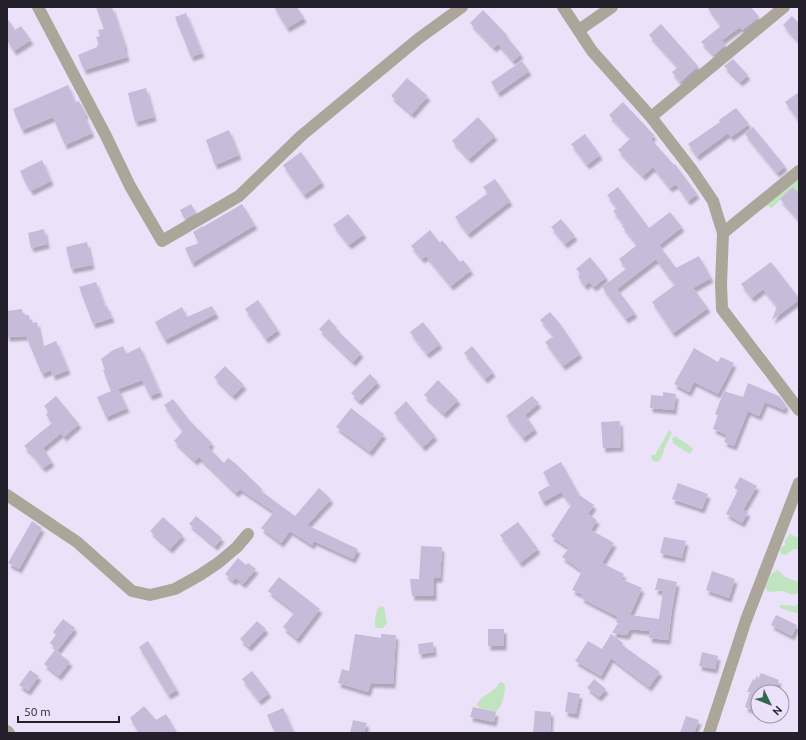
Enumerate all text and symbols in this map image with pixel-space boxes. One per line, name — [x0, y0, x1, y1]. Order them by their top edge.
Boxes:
north arrow — [750, 684, 790, 724]
scale bar — [18, 698, 119, 724]
text: N — [770, 704, 785, 718]
text: 50 m — [24, 705, 51, 718]

